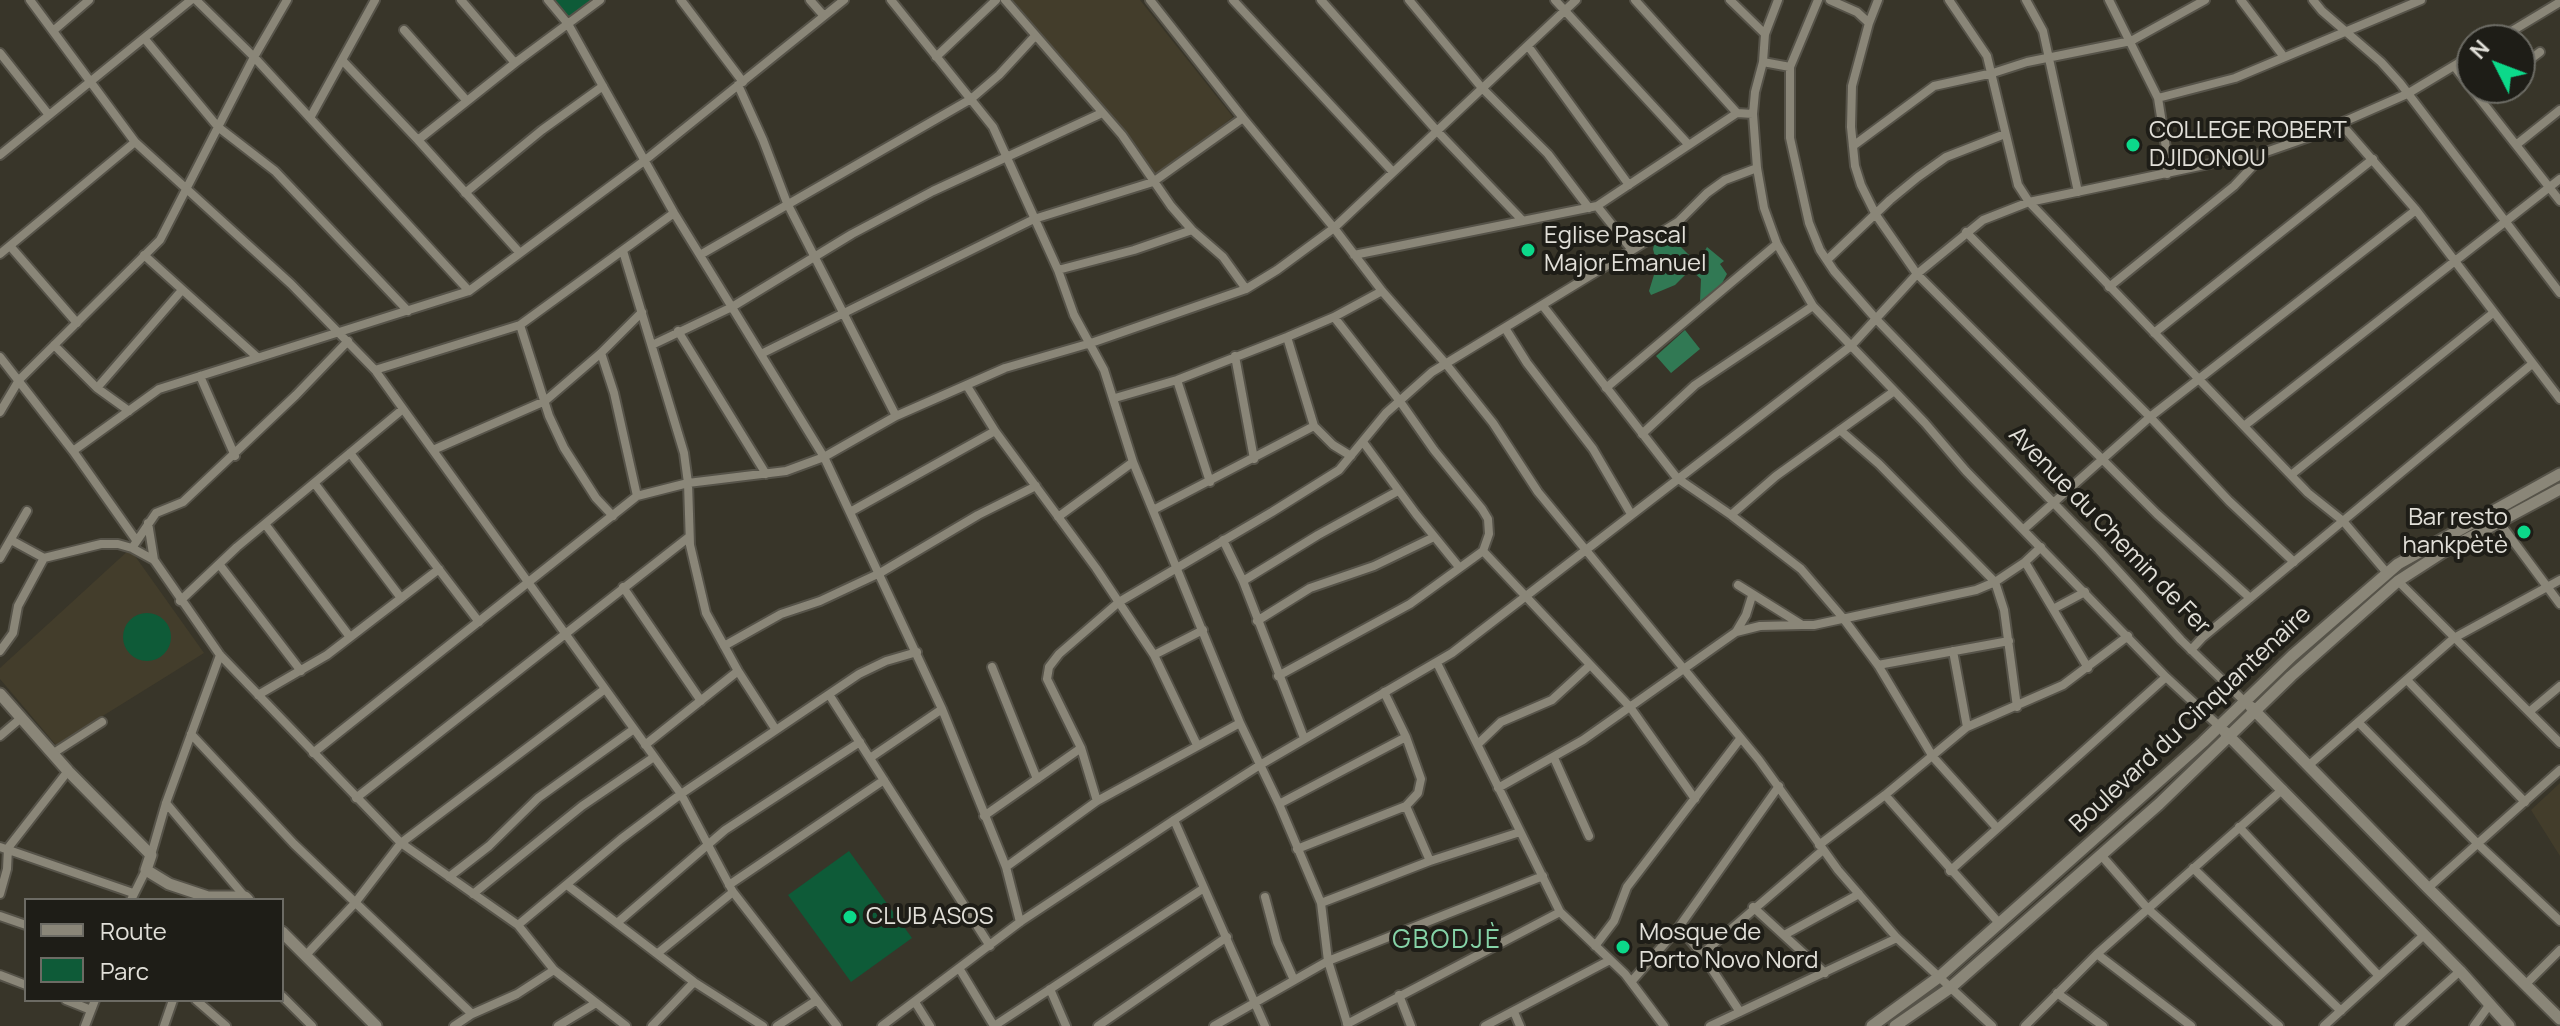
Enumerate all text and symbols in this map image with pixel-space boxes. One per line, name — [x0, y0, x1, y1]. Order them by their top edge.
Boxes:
north arrow — [2456, 24, 2536, 104]
text: N — [2463, 33, 2496, 65]
place label: COLLEGE ROBERT DJIDONOU — [2149, 117, 2347, 173]
marker: COLLEGE ROBERT DJIDONOU — [2124, 136, 2142, 154]
place label: Eglise Pascal Major Emanuel — [1544, 222, 1707, 278]
marker: Eglise Pascal Major Emanuel — [1519, 241, 1537, 259]
street label: Avenue du Chemin de Fer — [2002, 421, 2216, 641]
place label: Bar resto hankpètè — [2402, 504, 2508, 560]
marker: Bar resto hankpètè — [2515, 523, 2533, 541]
street label: Boulevard du Cinquantenaire — [2064, 601, 2318, 839]
legend — [24, 898, 284, 1002]
place label: CLUB ASOS — [866, 903, 993, 931]
marker: CLUB ASOS — [841, 908, 859, 926]
text: Route — [100, 914, 167, 947]
place label: Mosque de Porto Novo Nord — [1639, 919, 1818, 975]
district label: GBODJÈ — [1392, 925, 1502, 957]
marker: Mosque de Porto Novo Nord — [1614, 938, 1632, 956]
text: Parc — [100, 954, 149, 987]

